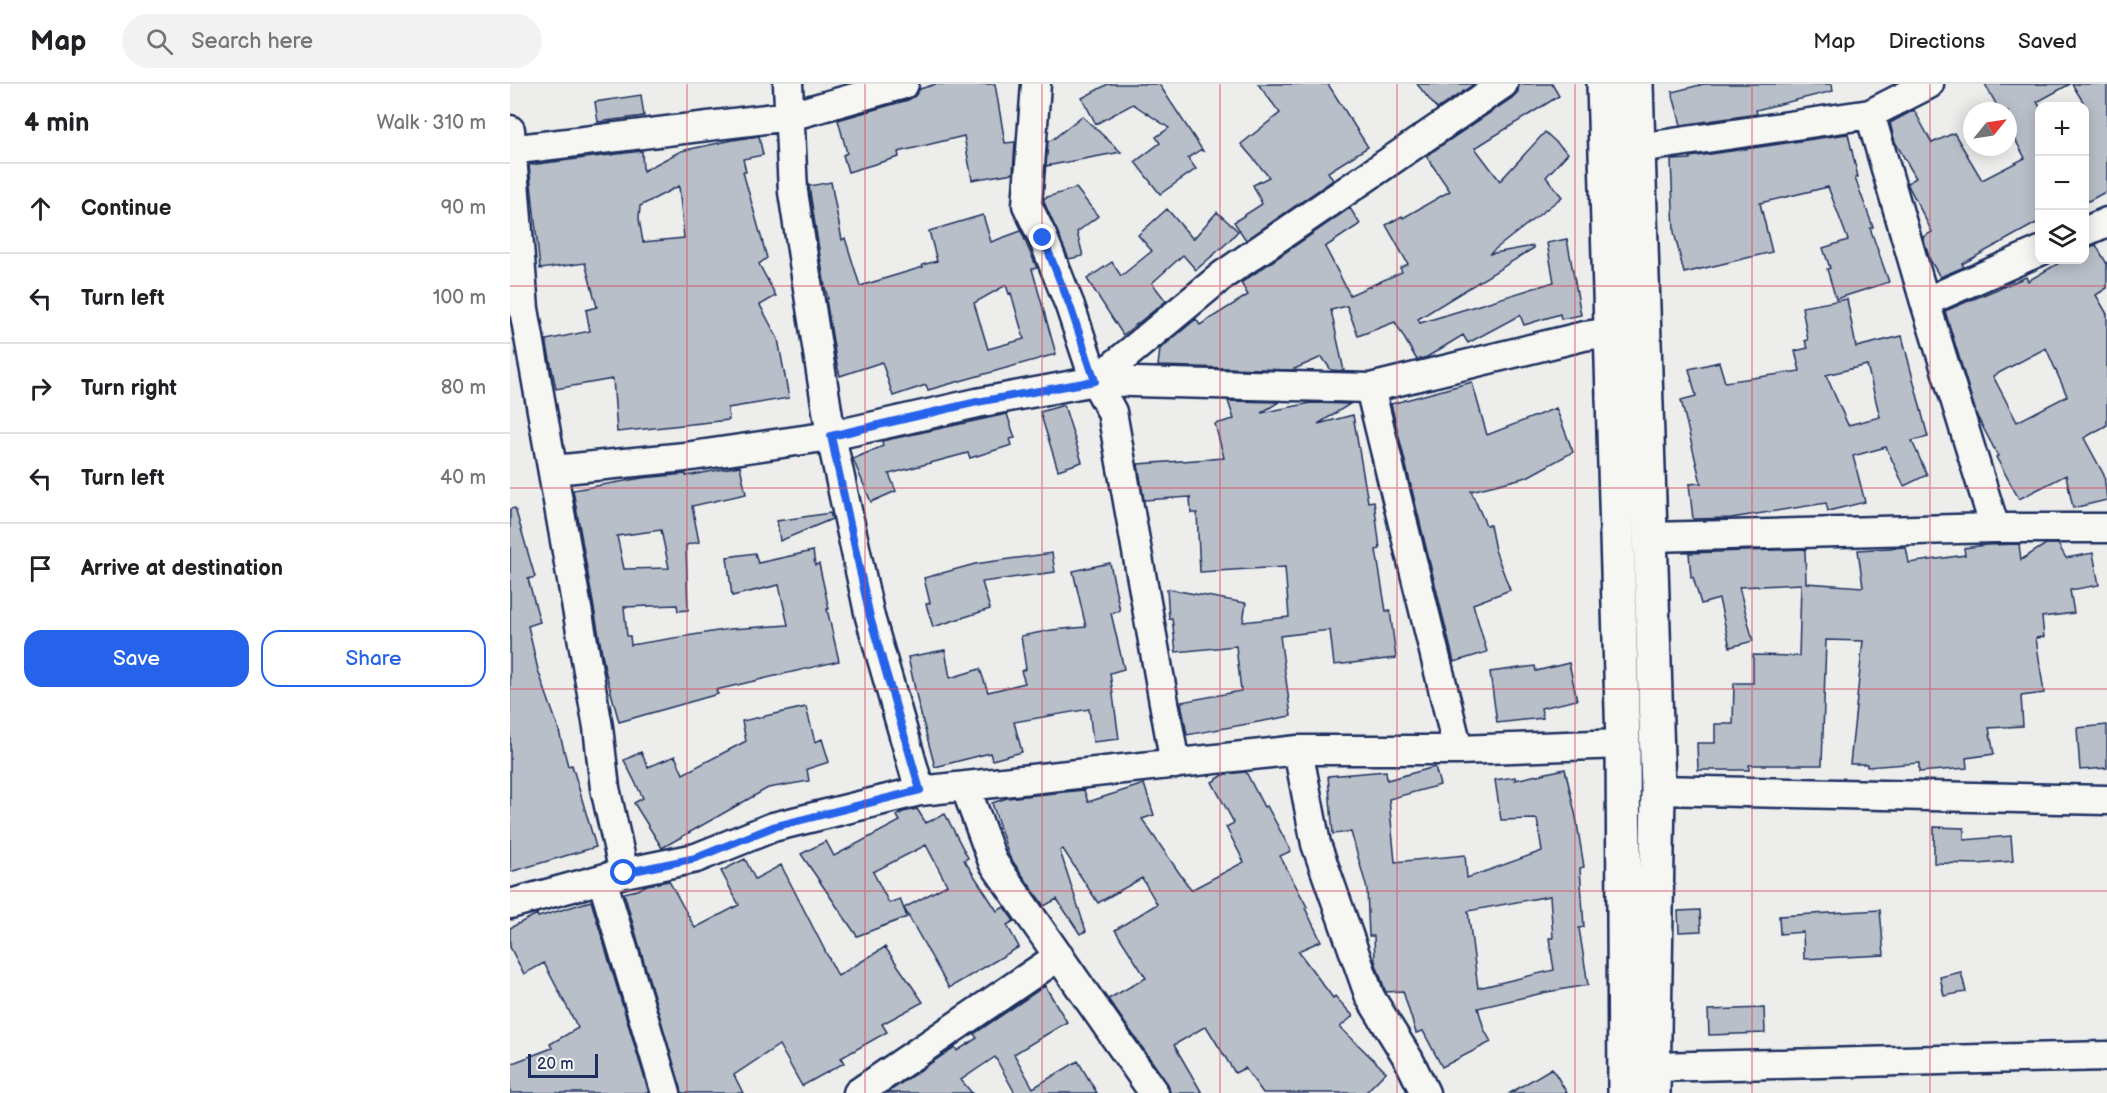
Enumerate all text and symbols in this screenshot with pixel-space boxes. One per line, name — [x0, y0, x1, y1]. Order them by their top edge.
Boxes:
search box — [122, 14, 542, 68]
text: Map — [30, 25, 86, 58]
icon: search — [143, 25, 176, 58]
text: Search here — [191, 28, 313, 55]
text: Map — [1813, 29, 1856, 54]
text: Directions — [1889, 29, 1985, 54]
text: Saved — [2018, 29, 2077, 54]
north arrow — [1963, 102, 2017, 156]
map controls — [2035, 102, 2089, 264]
button: + — [2035, 102, 2089, 156]
text: 4 min — [24, 108, 89, 139]
text: Walk · 310 m — [377, 111, 486, 135]
button: − — [2035, 156, 2089, 210]
icon: ahead — [24, 192, 57, 225]
text: Continue — [81, 195, 171, 222]
text: 90 m — [441, 196, 486, 220]
button: layers — [2035, 210, 2089, 264]
route end — [1029, 224, 1055, 250]
icon: left — [24, 282, 57, 315]
text: Turn left — [81, 285, 165, 312]
text: 100 m — [433, 286, 486, 310]
icon: right — [24, 372, 57, 405]
text: Turn right — [81, 375, 177, 402]
text: 80 m — [441, 376, 486, 400]
icon: left — [24, 462, 57, 495]
text: Turn left — [81, 465, 165, 492]
text: 40 m — [440, 466, 486, 490]
icon: arrive — [24, 552, 57, 585]
text: Arrive at destination — [81, 555, 283, 582]
button: Save — [24, 630, 249, 687]
button: Share — [261, 630, 486, 687]
route start — [610, 859, 636, 885]
scale bar — [528, 1051, 598, 1078]
text: 20 m — [537, 1055, 573, 1074]

